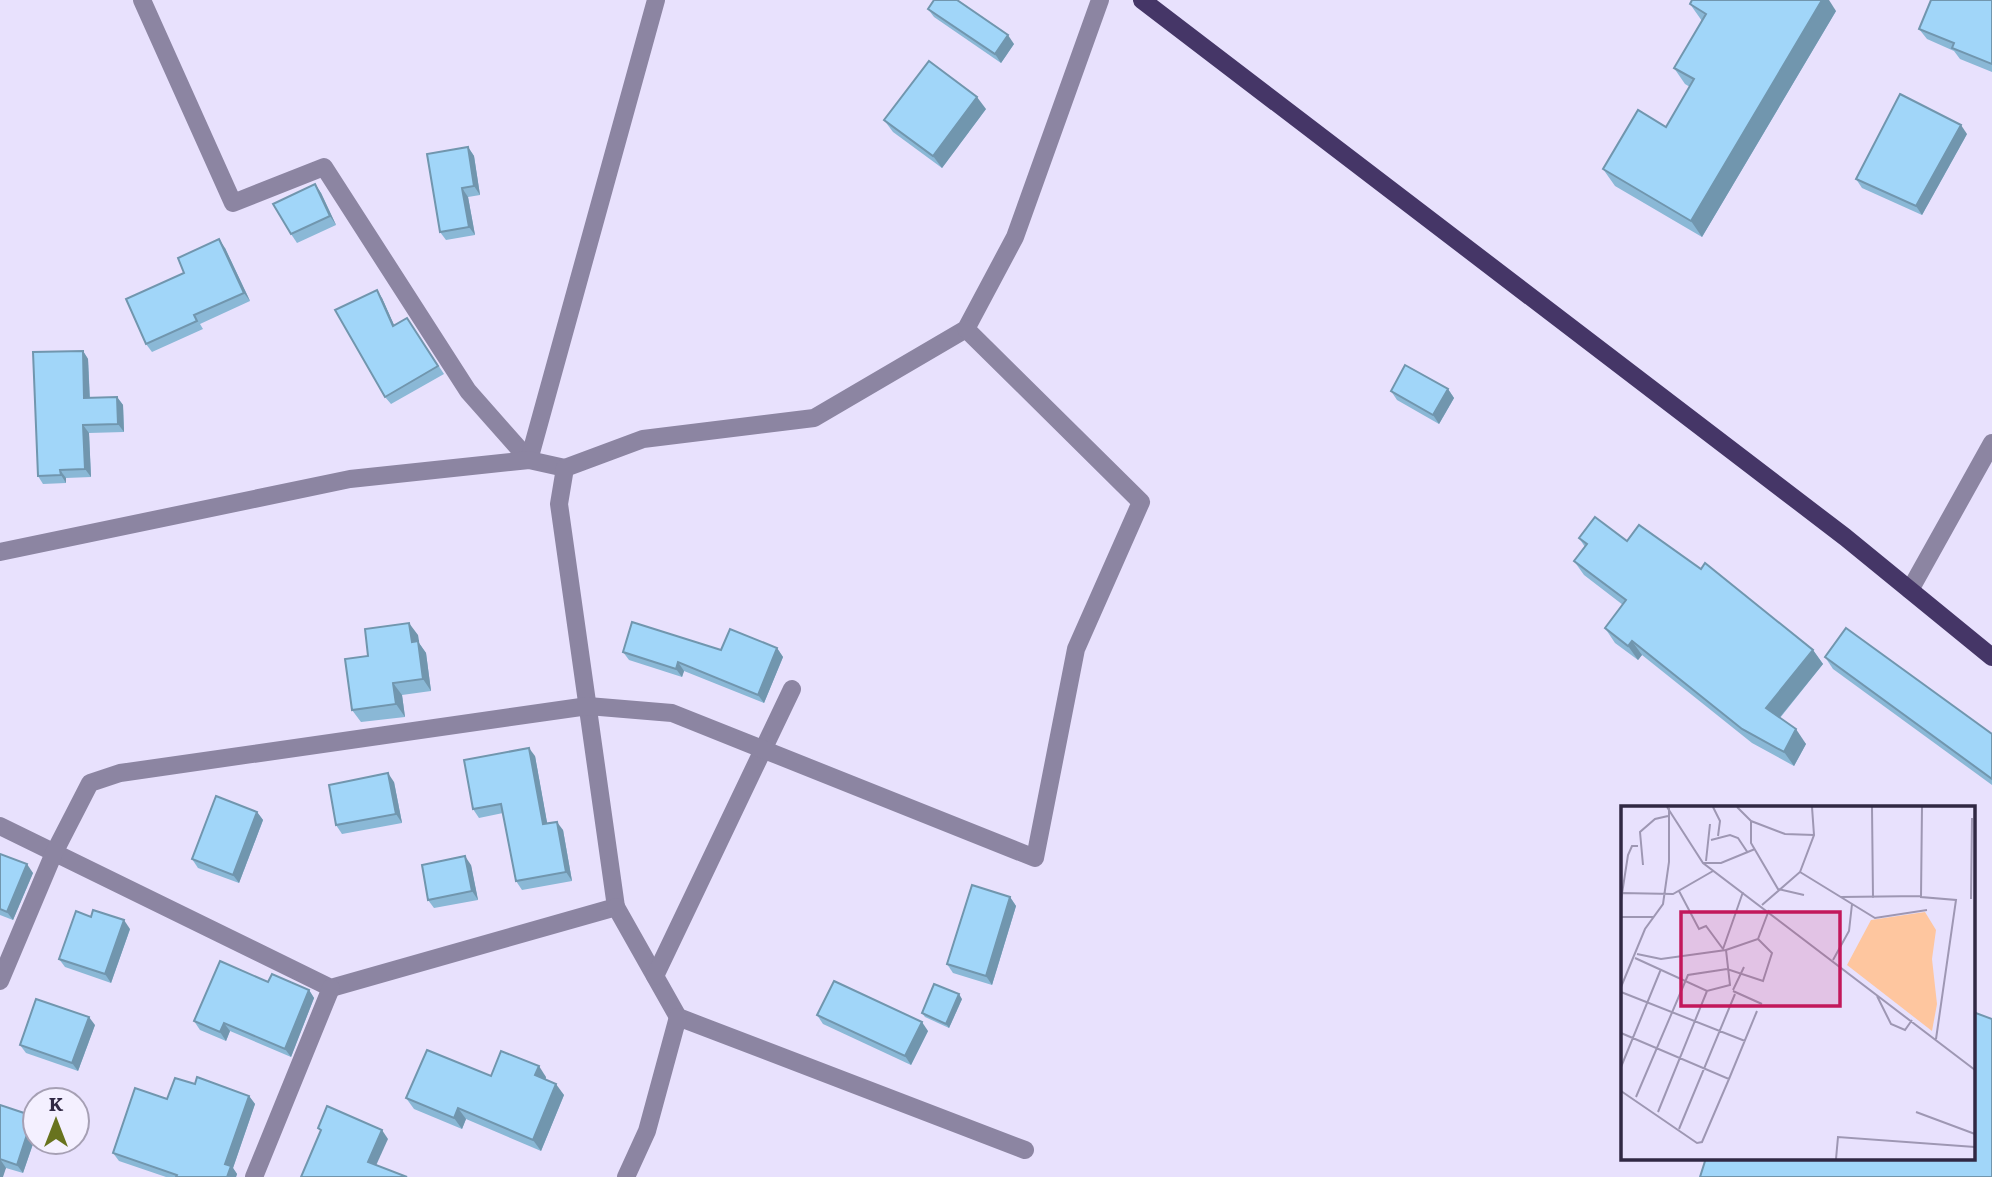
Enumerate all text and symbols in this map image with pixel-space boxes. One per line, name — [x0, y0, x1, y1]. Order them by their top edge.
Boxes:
inset map — [1621, 806, 1974, 1160]
north arrow — [21, 1086, 91, 1156]
text: K — [49, 1089, 64, 1117]

